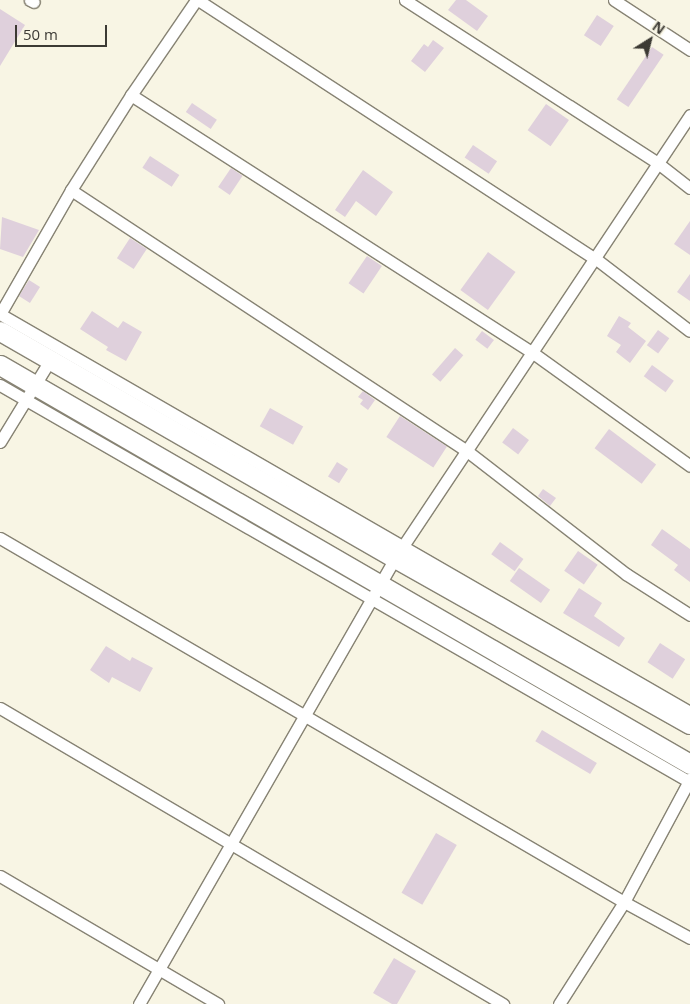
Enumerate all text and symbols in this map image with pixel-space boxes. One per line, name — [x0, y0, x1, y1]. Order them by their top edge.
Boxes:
scale bar — [18, 15, 110, 47]
north arrow — [625, 15, 675, 65]
text: N — [649, 16, 669, 38]
text: 50 m — [23, 24, 58, 44]

